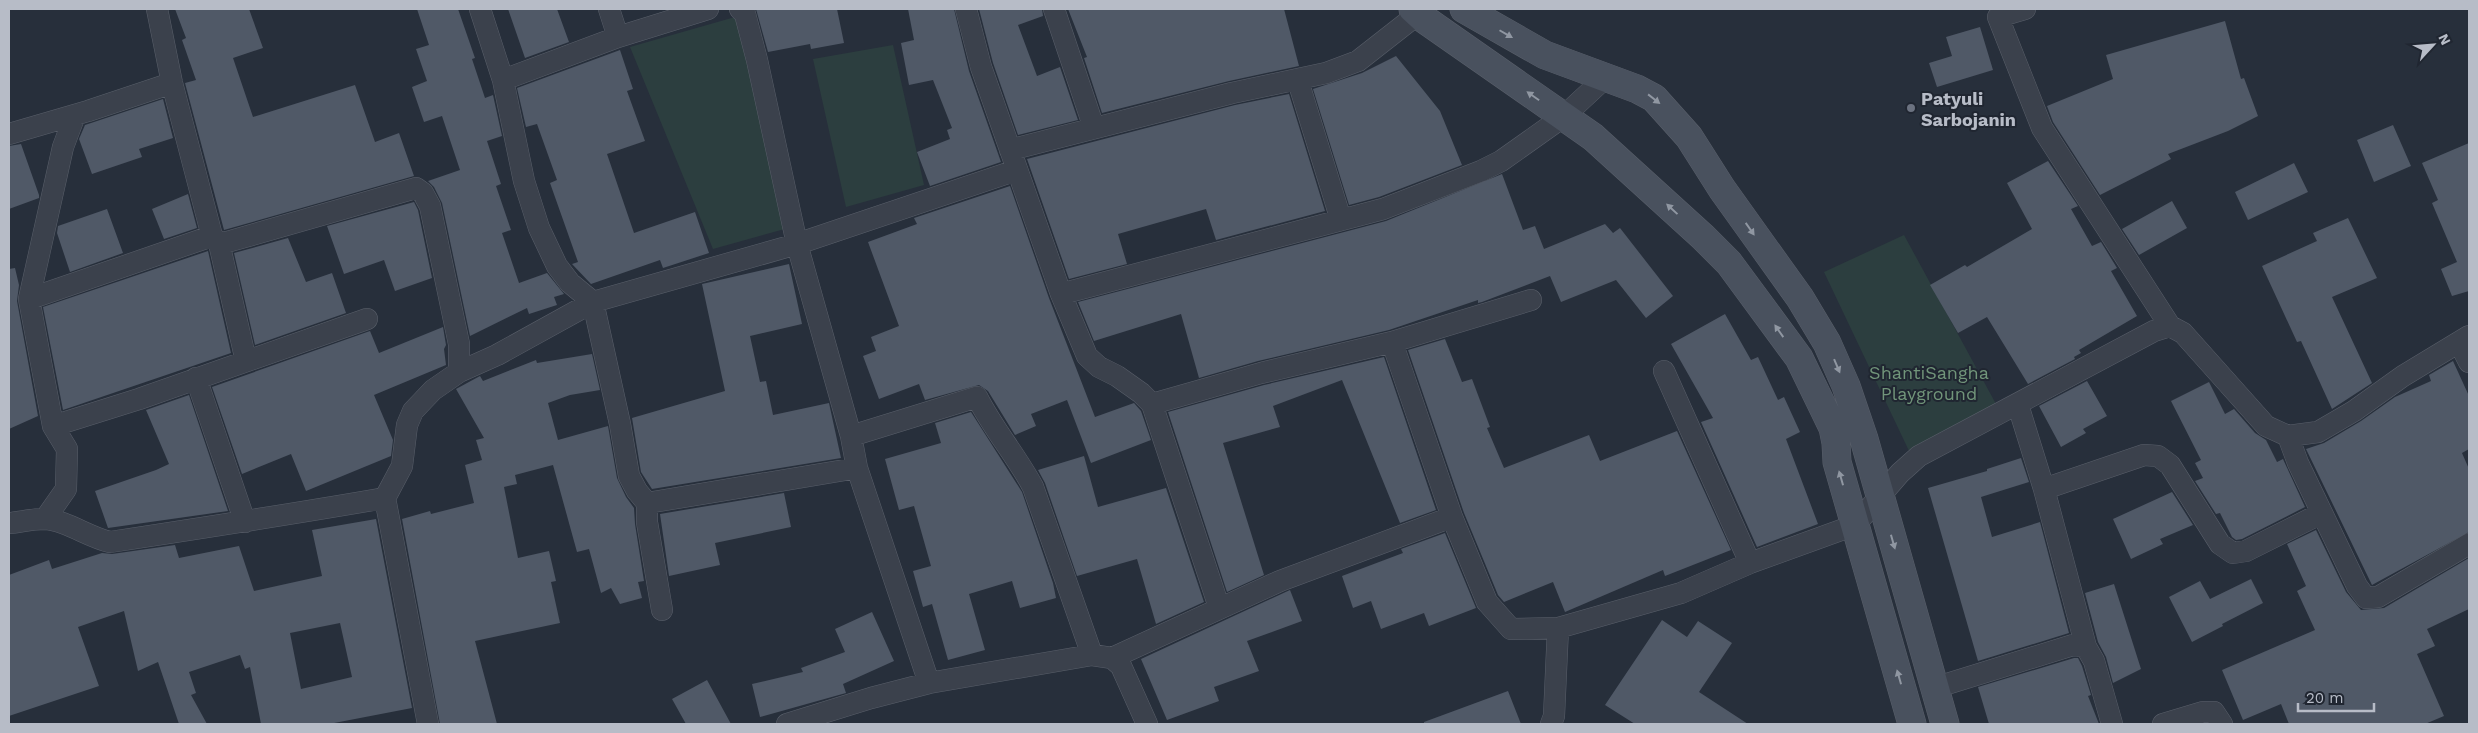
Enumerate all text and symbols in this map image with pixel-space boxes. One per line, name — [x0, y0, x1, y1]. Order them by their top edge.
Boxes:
north arrow — [2408, 20, 2458, 70]
one-way arrow — [1498, 30, 1513, 38]
text: N — [2435, 31, 2454, 47]
place label: Patyuli Sarbojanin — [1921, 88, 2016, 130]
one-way arrow — [1526, 91, 1539, 101]
one-way arrow — [1647, 94, 1660, 105]
marker: Patyuli Sarbojanin — [1905, 102, 1917, 114]
one-way arrow — [1667, 203, 1679, 215]
one-way arrow — [1745, 222, 1755, 236]
one-way arrow — [1774, 324, 1784, 337]
one-way arrow — [1834, 359, 1842, 373]
park label: ShantiSangha Playground — [1869, 362, 1989, 404]
one-way arrow — [1837, 470, 1845, 485]
one-way arrow — [1889, 534, 1897, 550]
one-way arrow — [1894, 670, 1902, 685]
scale bar — [2298, 680, 2374, 712]
text: 20 m — [2306, 689, 2344, 707]

